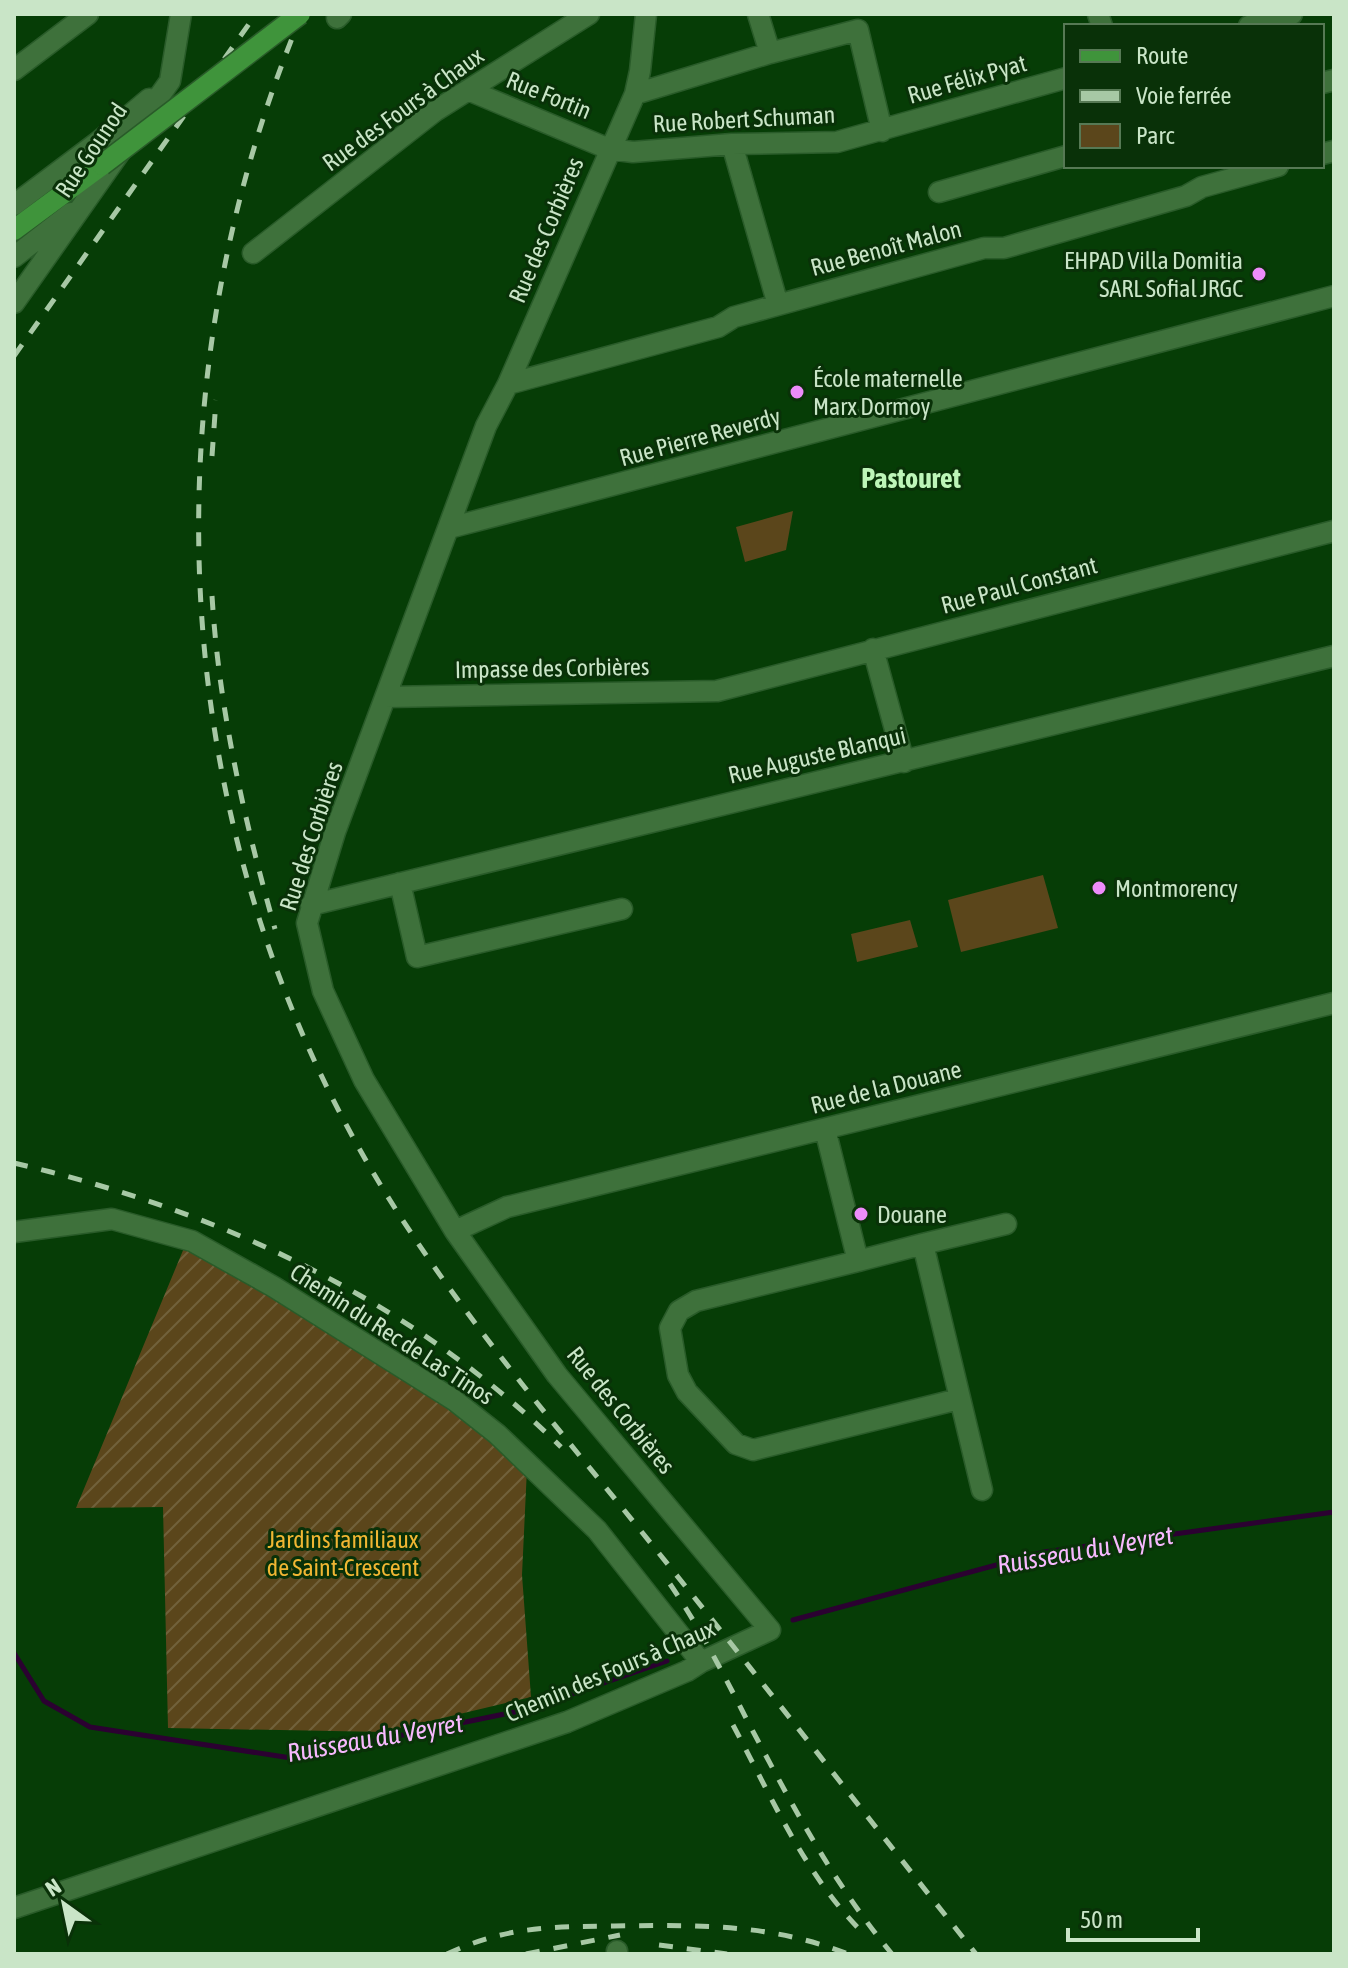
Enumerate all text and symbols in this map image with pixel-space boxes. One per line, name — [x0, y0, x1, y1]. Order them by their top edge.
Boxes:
legend — [1064, 24, 1324, 168]
street label: Rue des Fours à Chaux — [317, 41, 489, 176]
text: Route — [1136, 42, 1188, 69]
street label: Rue Félix Pyat — [905, 49, 1030, 109]
street label: Rue Fortin — [503, 66, 595, 124]
text: Voie ferrée — [1136, 82, 1231, 109]
street label: Rue Gounod — [50, 98, 132, 202]
street label: Rue Robert Schuman — [652, 101, 836, 137]
text: Parc — [1136, 122, 1175, 149]
street label: Rue des Corbières — [503, 153, 589, 307]
street label: Rue Benoît Malon — [808, 215, 964, 281]
place label: EHPAD Villa Domitia SARL Sofial JRGC — [1064, 247, 1243, 302]
marker: EHPAD Villa Domitia SARL Sofial JRGC — [1250, 265, 1268, 283]
place label: École maternelle Marx Dormoy — [813, 365, 963, 420]
marker: École maternelle Marx Dormoy — [788, 383, 806, 401]
street label: Rue Pierre Reverdy — [617, 403, 783, 471]
district label: Pastouret — [861, 462, 961, 494]
street label: Rue Paul Constant — [938, 551, 1100, 619]
street label: Impasse des Corbières — [455, 653, 649, 683]
street label: Rue Auguste Blanqui — [726, 721, 908, 789]
street label: Rue des Corbières — [274, 758, 348, 914]
place label: Montmorency — [1115, 875, 1238, 902]
marker: Montmorency — [1090, 879, 1108, 897]
street label: Rue de la Douane — [808, 1055, 964, 1119]
place label: Douane — [877, 1201, 947, 1228]
marker: Douane — [852, 1205, 870, 1223]
street label: Chemin du Rec de Las Tinos — [285, 1258, 499, 1410]
street label: Rue des Corbières — [562, 1341, 680, 1479]
water label: Ruisseau du Veyret — [995, 1520, 1176, 1580]
park label: Jardins familiaux de Saint-Crescent — [267, 1526, 419, 1581]
street label: Chemin des Fours à Chaux — [501, 1614, 719, 1727]
water label: Ruisseau du Veyret — [285, 1708, 466, 1768]
north arrow — [24, 1864, 104, 1944]
text: N — [41, 1873, 66, 1902]
scale bar — [1068, 1892, 1198, 1942]
text: 50 m — [1080, 1906, 1123, 1933]

